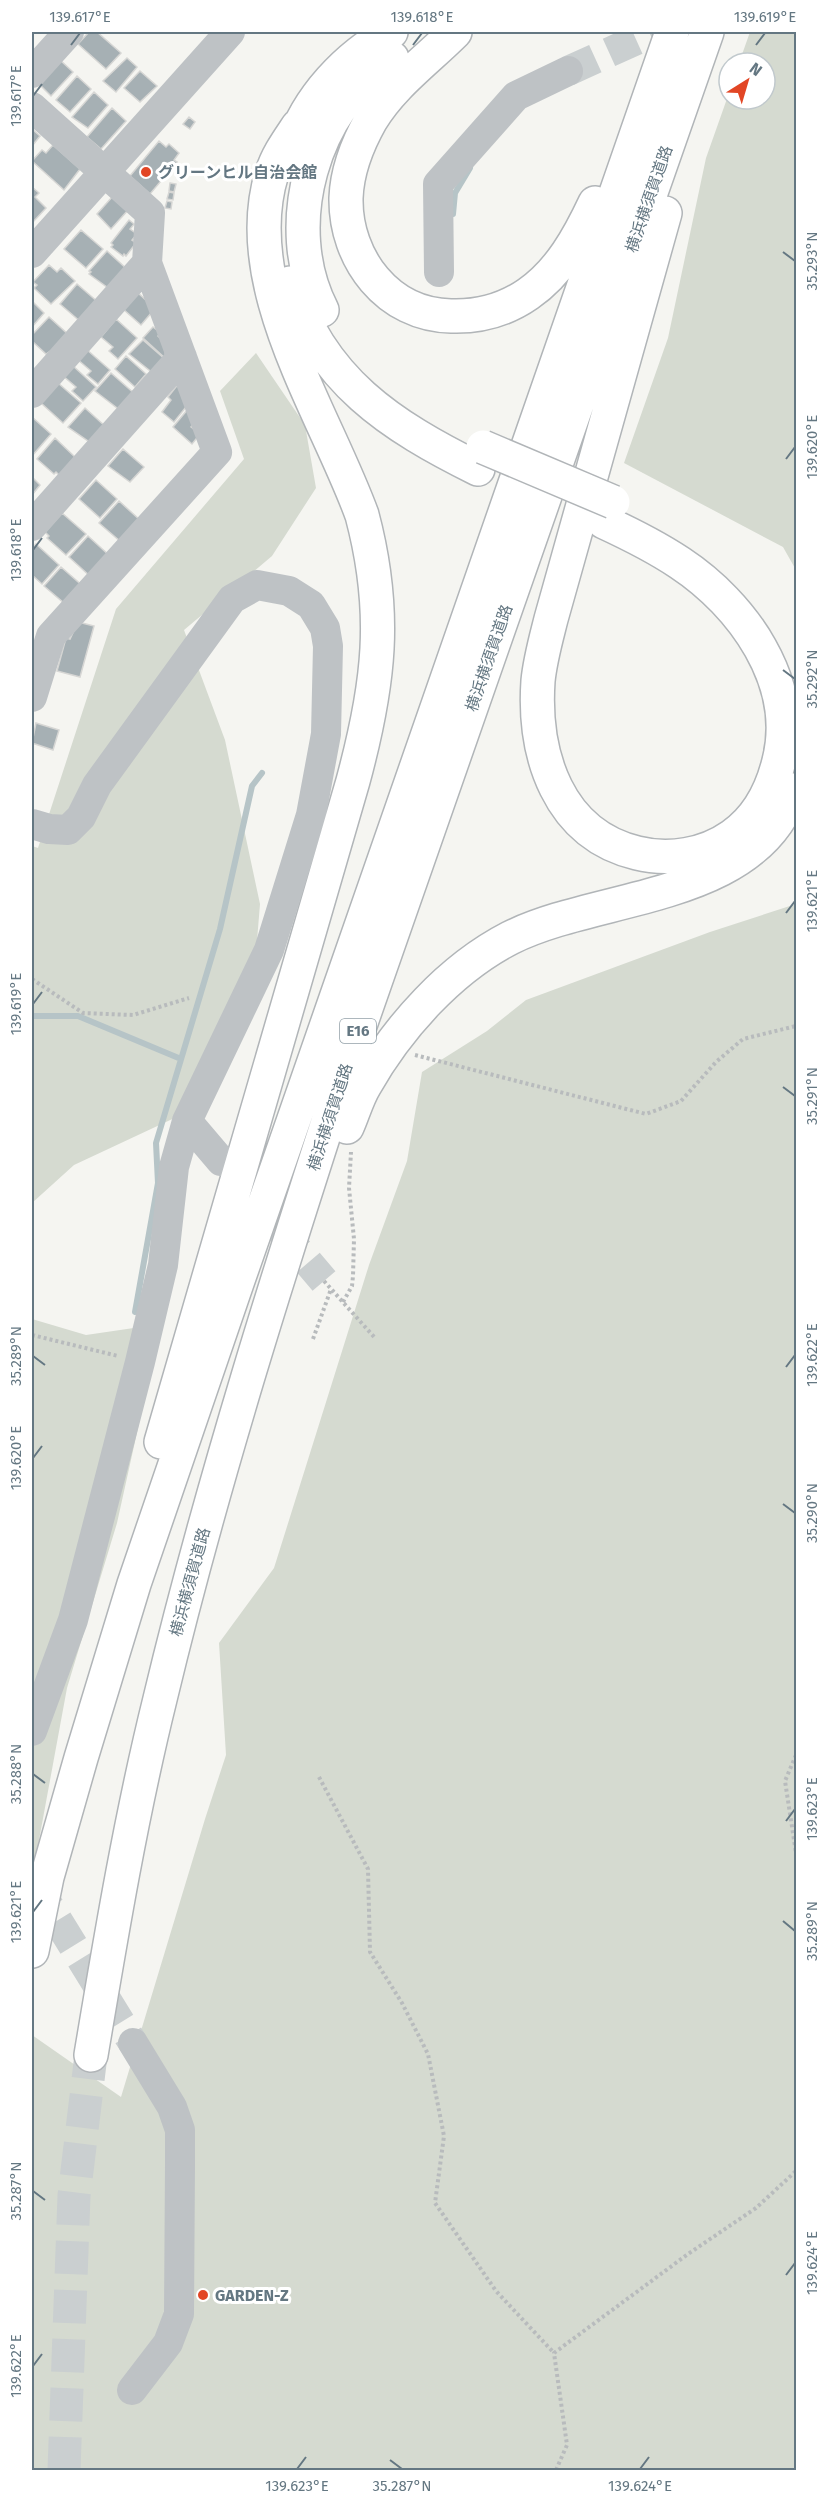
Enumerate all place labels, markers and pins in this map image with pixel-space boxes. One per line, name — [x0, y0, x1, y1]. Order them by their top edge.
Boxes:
place label: グリーンヒル自治会館 — [158, 163, 317, 182]
marker: グリーンヒル自治会館 — [139, 165, 153, 179]
place label: GARDEN-Z — [215, 2286, 289, 2305]
marker: GARDEN-Z — [196, 2288, 210, 2302]

